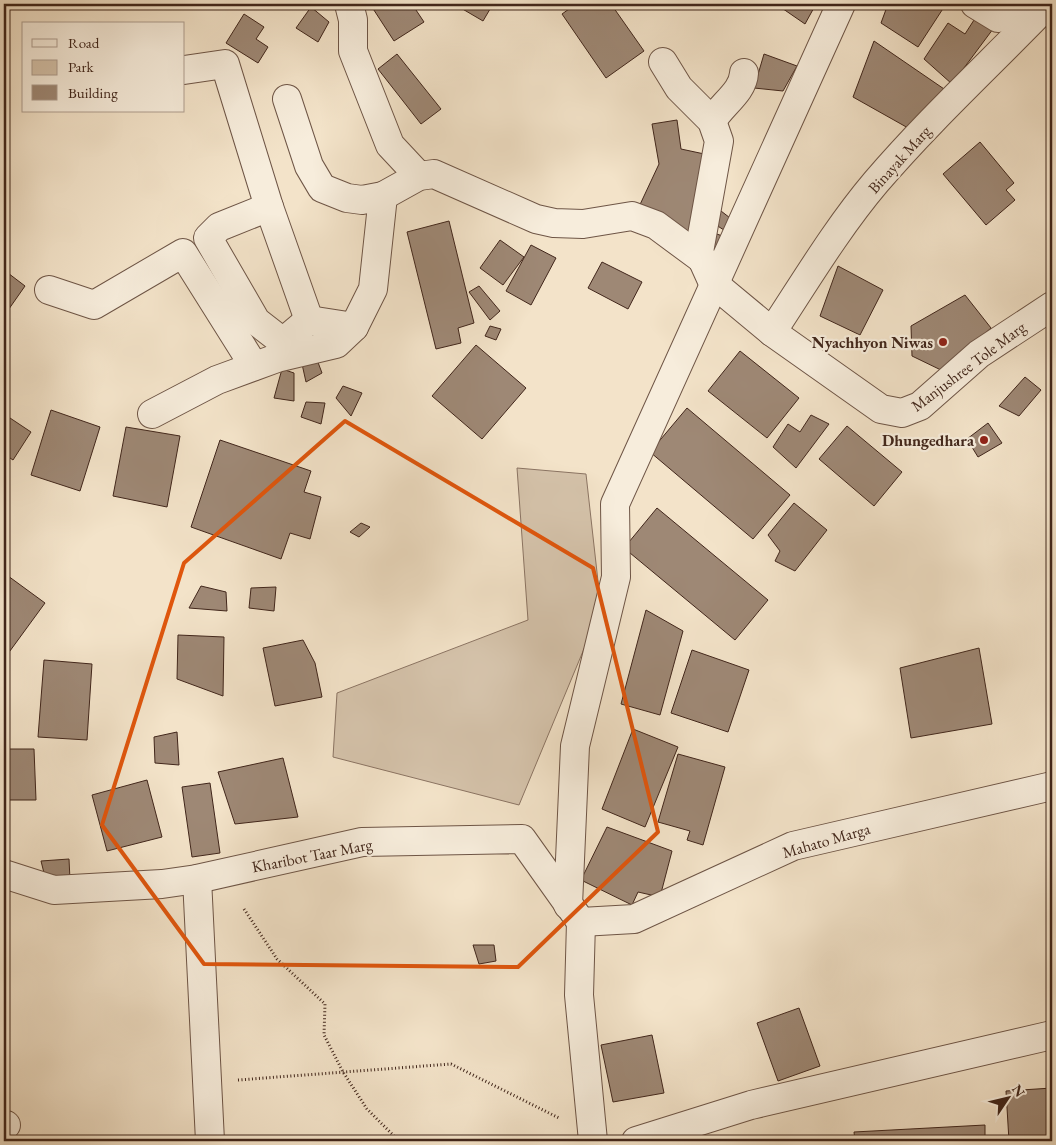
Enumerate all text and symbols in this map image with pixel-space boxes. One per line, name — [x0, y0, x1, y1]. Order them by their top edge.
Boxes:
legend — [22, 22, 185, 112]
text: Road — [68, 33, 100, 52]
text: Park — [68, 57, 95, 76]
text: Building — [68, 83, 118, 102]
street label: Binayak Marg — [863, 120, 936, 198]
street label: Manjushree Tole Marg — [907, 316, 1031, 416]
place label: Nyachhyon Niwas — [812, 332, 933, 353]
marker: Nyachhyon Niwas — [937, 336, 949, 348]
place label: Dhungedhara — [882, 430, 975, 451]
marker: Dhungedhara — [978, 434, 990, 446]
street label: Mahato Marga — [780, 818, 873, 863]
street label: Kharibot Taar Marg — [250, 833, 375, 877]
north arrow — [984, 1072, 1034, 1122]
text: N — [1008, 1081, 1030, 1101]

